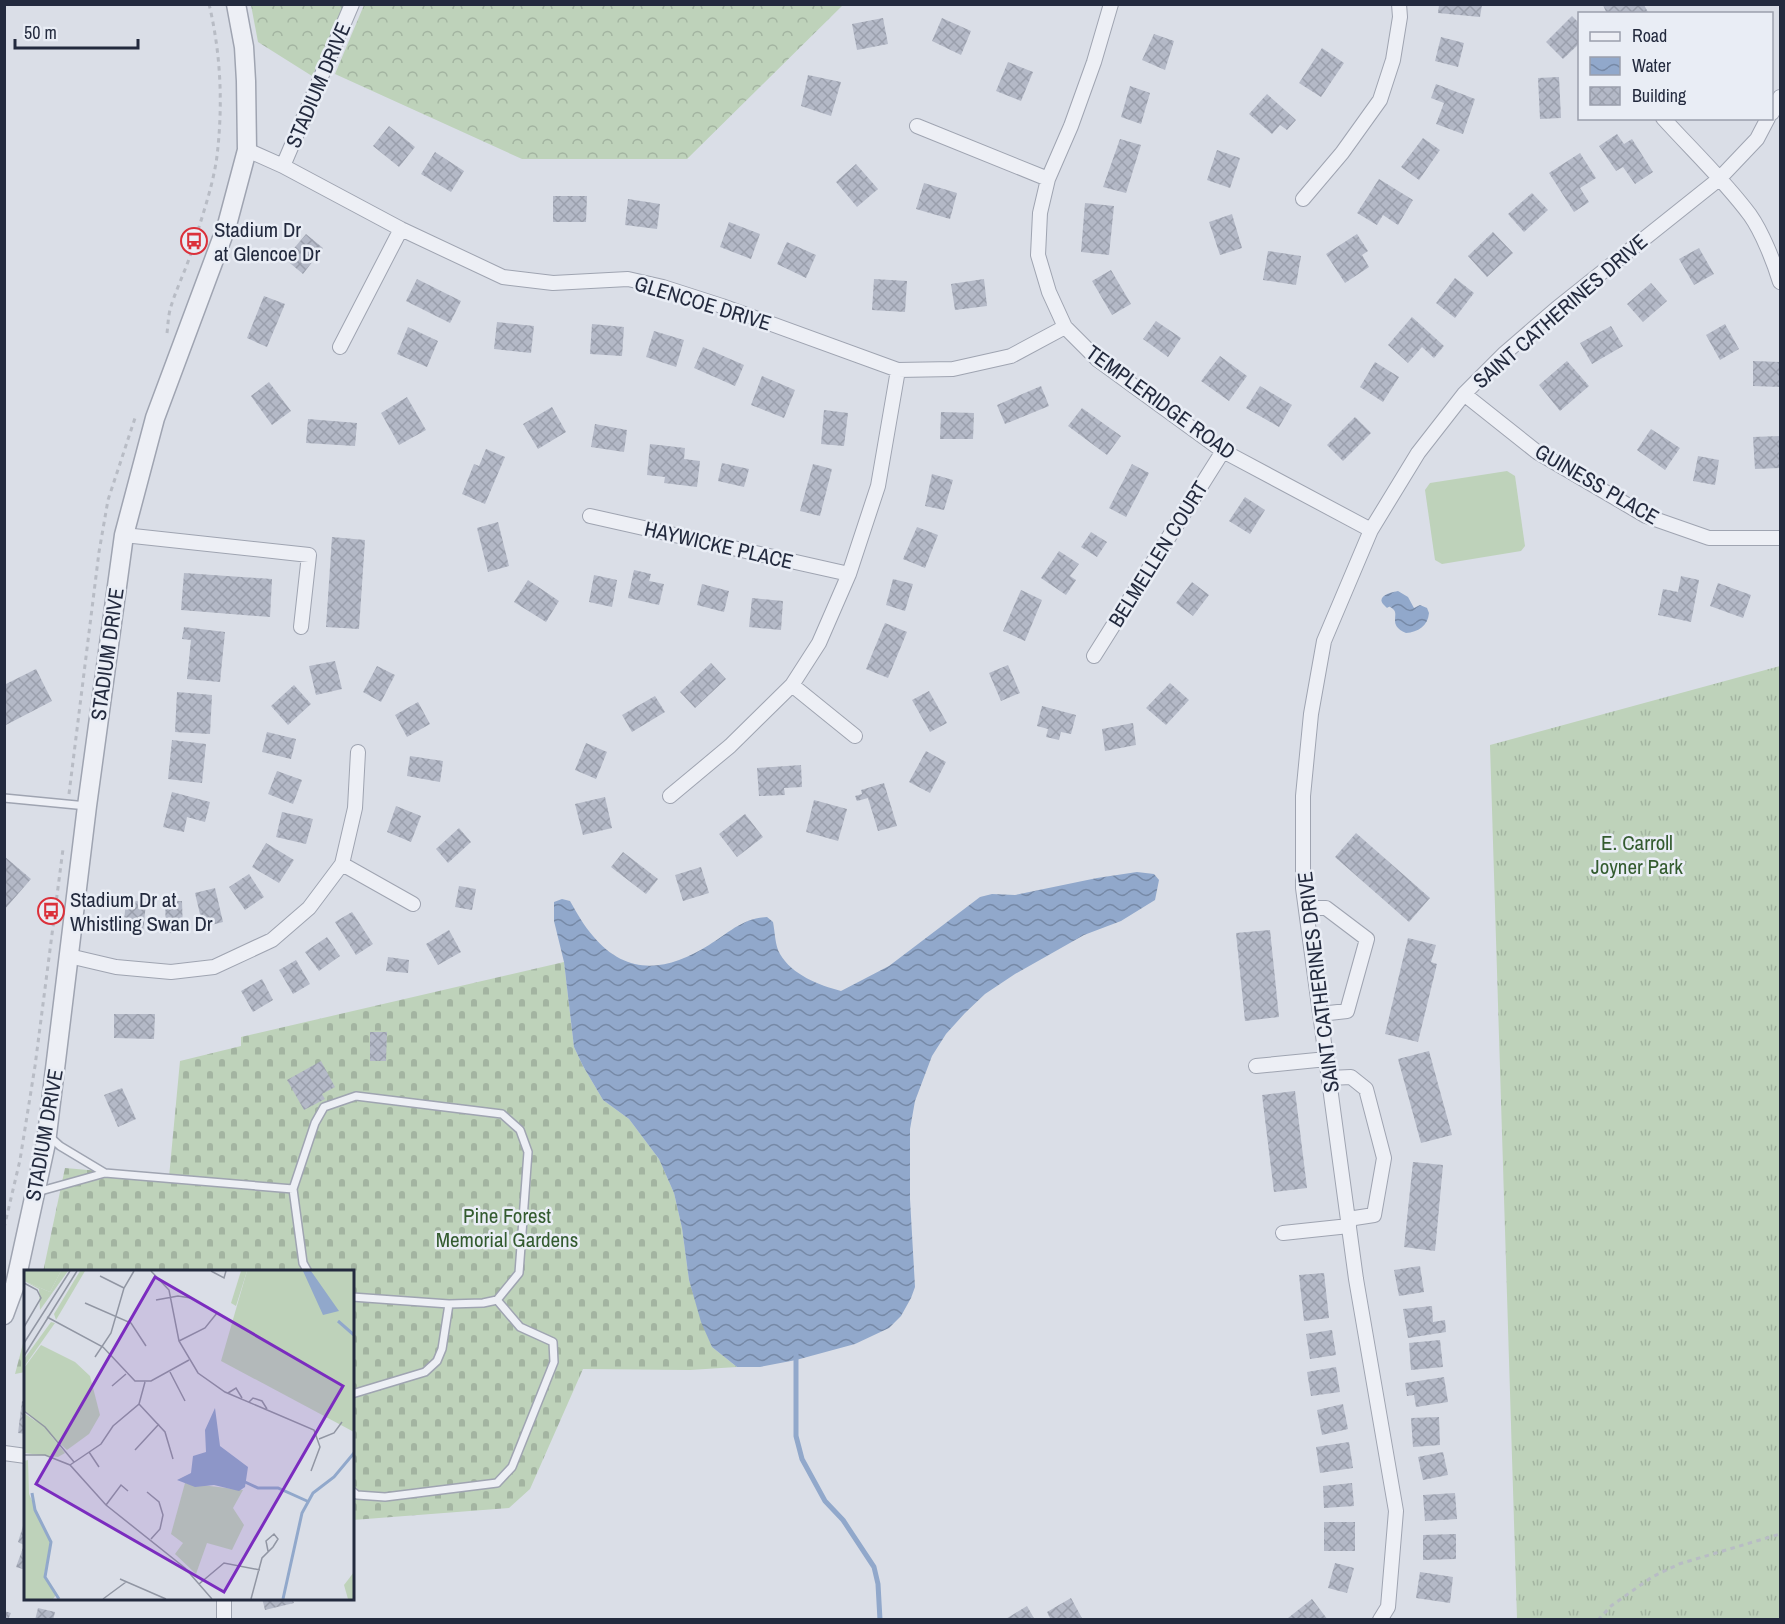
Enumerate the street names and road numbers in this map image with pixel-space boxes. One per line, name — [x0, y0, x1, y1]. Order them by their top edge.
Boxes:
street label: STADIUM DRIVE — [279, 18, 357, 152]
street label: SAINT CATHERINES DRIVE — [1467, 227, 1653, 395]
street label: GLENCOE DRIVE — [631, 268, 775, 338]
street label: TEMPLERIDGE ROAD — [1080, 338, 1242, 466]
street label: GUINESS PLACE — [1530, 437, 1664, 531]
street label: BELMELLEN COURT — [1101, 475, 1215, 633]
street label: HAYWICKE PLACE — [642, 514, 796, 576]
street label: STADIUM DRIVE — [83, 586, 131, 722]
street label: SAINT CATHERINES DRIVE — [1290, 870, 1346, 1094]
street label: STADIUM DRIVE — [18, 1067, 70, 1203]

